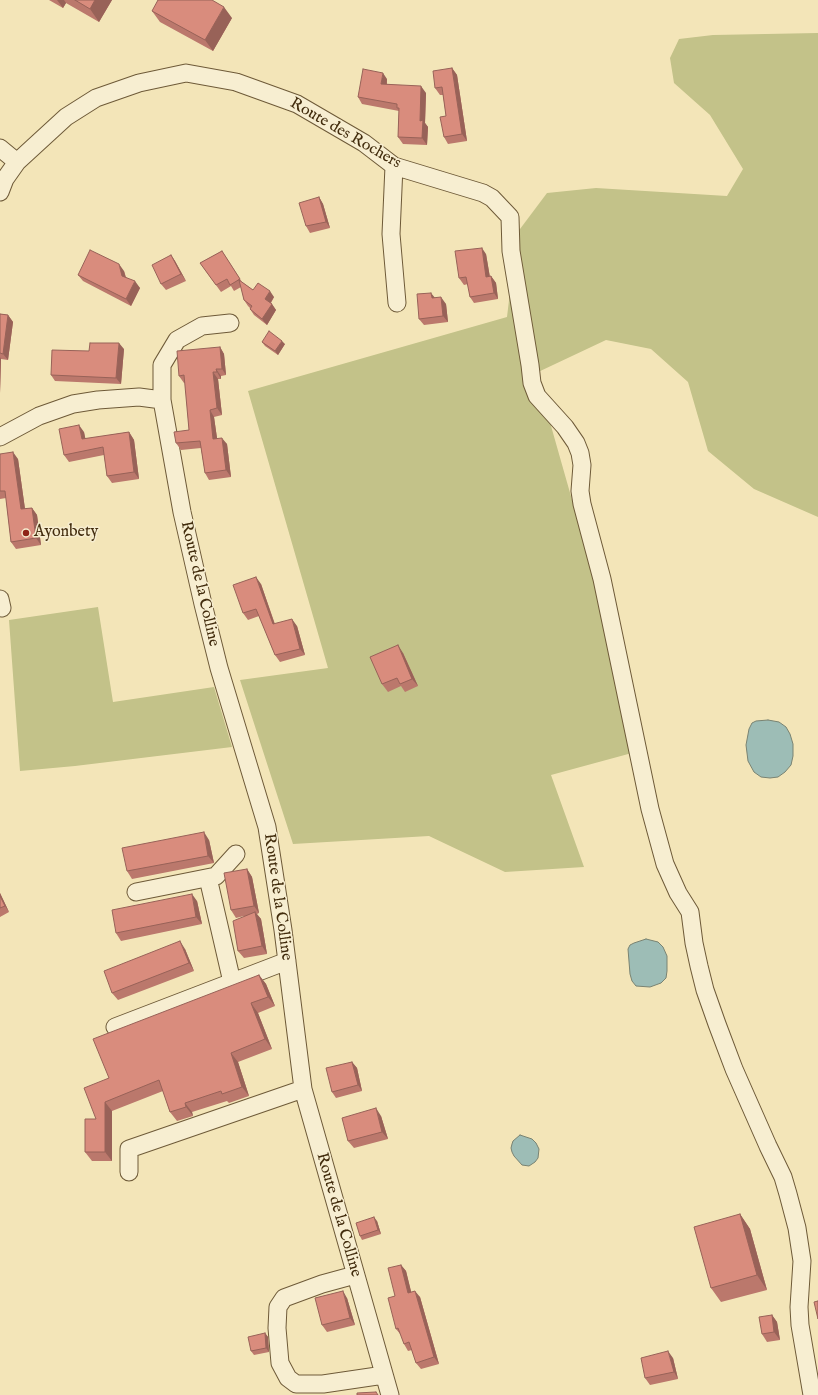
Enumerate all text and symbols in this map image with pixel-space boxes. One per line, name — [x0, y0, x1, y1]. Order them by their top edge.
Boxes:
street label: Route des Rochers — [286, 94, 404, 174]
street label: Route de la Colline — [175, 519, 223, 649]
place label: Ayonbety — [34, 523, 98, 543]
marker: Ayonbety — [21, 528, 31, 538]
street label: Route de la Colline — [259, 832, 295, 962]
street label: Route de la Colline — [311, 1151, 365, 1279]

